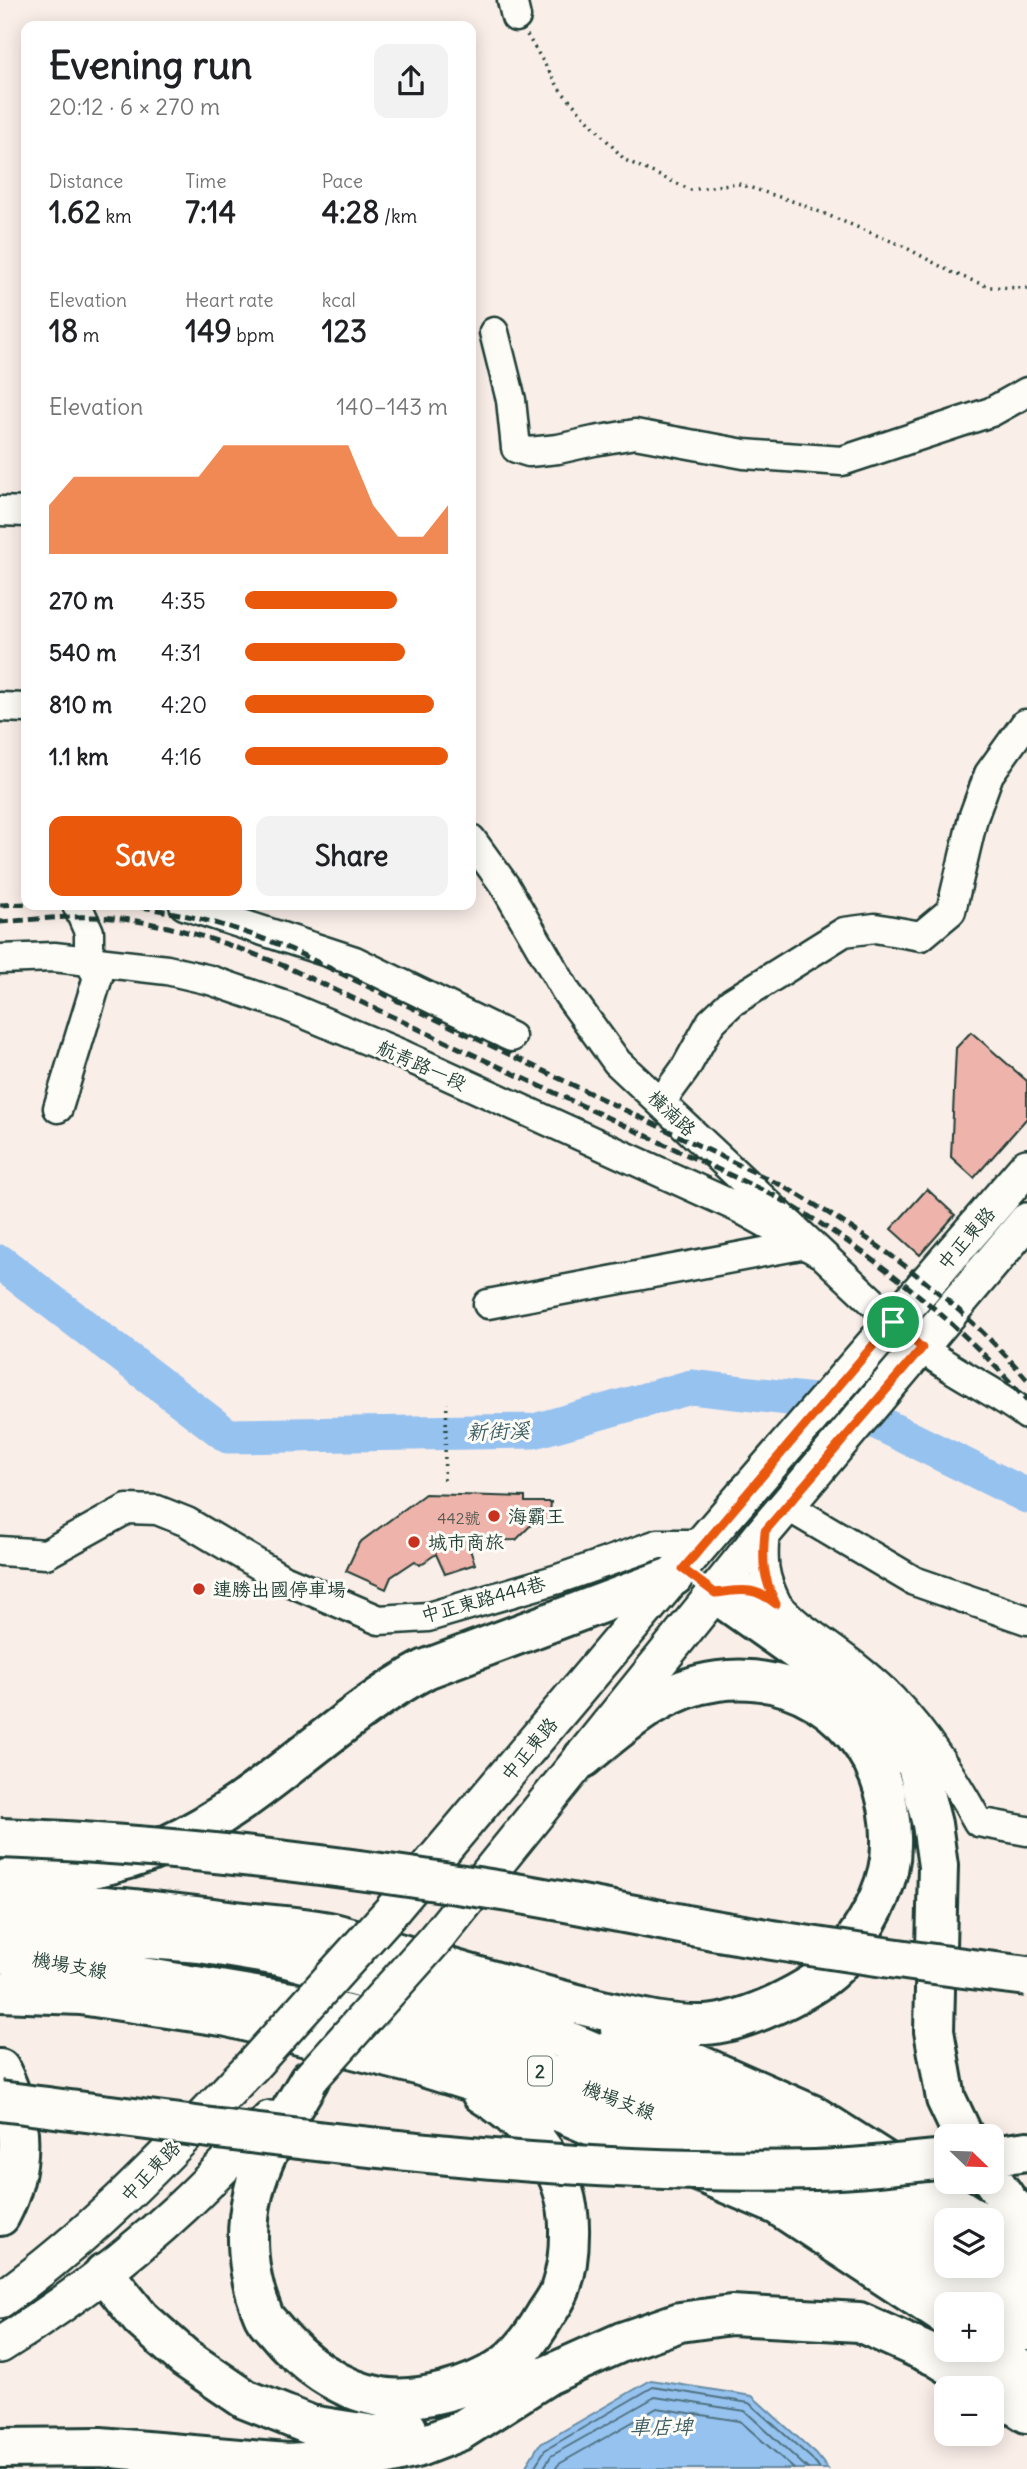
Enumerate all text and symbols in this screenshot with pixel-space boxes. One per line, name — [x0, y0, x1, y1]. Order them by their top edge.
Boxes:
text: Evening run — [49, 42, 252, 89]
button: share — [374, 44, 448, 118]
text: 20:12 · 6 × 270 m — [49, 92, 220, 121]
text: Distance — [49, 169, 123, 193]
text: Time — [185, 169, 226, 193]
text: Pace — [322, 169, 363, 193]
text: 1.62 — [49, 193, 101, 231]
text: 7:14 — [185, 193, 236, 231]
text: 4:28 — [322, 193, 380, 231]
text: km — [101, 204, 132, 228]
text: /km — [380, 204, 417, 228]
text: Elevation — [49, 288, 127, 312]
text: Heart rate — [185, 288, 273, 312]
text: kcal — [322, 288, 356, 312]
text: 18 — [49, 312, 78, 350]
text: 149 — [185, 312, 232, 350]
text: 123 — [322, 312, 367, 350]
text: m — [78, 323, 99, 347]
text: bpm — [232, 323, 274, 347]
text: Elevation — [49, 392, 143, 421]
text: 140–143 m — [336, 392, 448, 421]
text: 270 m — [49, 586, 114, 615]
text: 4:35 — [161, 586, 206, 615]
text: 540 m — [49, 638, 116, 667]
text: 4:31 — [161, 638, 201, 667]
text: 810 m — [49, 690, 112, 719]
text: 4:20 — [161, 690, 207, 719]
text: 1.1 km — [49, 742, 108, 771]
text: 4:16 — [161, 742, 202, 771]
button: Save — [49, 816, 242, 896]
button: Share — [256, 816, 448, 896]
street label: 航青路一段 — [374, 1035, 470, 1095]
street label: 橫湳路 — [643, 1085, 701, 1141]
street label: 中正東路 — [932, 1201, 1000, 1275]
pin — [863, 1292, 923, 1352]
icon: arrive — [874, 1303, 912, 1341]
water label: 新街溪 — [466, 1416, 531, 1446]
place label: 海霸王 — [508, 1504, 565, 1528]
house number: 442號 — [437, 1508, 481, 1528]
marker: 海霸王 — [486, 1508, 502, 1524]
place label: 城市商旅 — [428, 1530, 504, 1554]
marker: 城市商旅 — [406, 1534, 422, 1550]
street label: 中正東路444巷 — [418, 1571, 548, 1627]
place label: 連勝出國停車場 — [213, 1577, 346, 1601]
marker: 連勝出國停車場 — [191, 1581, 207, 1597]
street label: 中正東路 — [495, 1712, 563, 1786]
street label: 機場支線 — [30, 1947, 110, 1983]
road number: 2 — [528, 2056, 552, 2085]
street label: 機場支線 — [579, 2075, 659, 2125]
north arrow — [934, 2124, 1004, 2194]
map controls — [934, 2124, 1004, 2446]
street label: 中正東路 — [115, 2135, 185, 2207]
button: layers — [934, 2208, 1004, 2278]
button: + — [934, 2292, 1004, 2362]
button: − — [934, 2376, 1004, 2446]
water label: 車店埤 — [630, 2413, 694, 2440]

